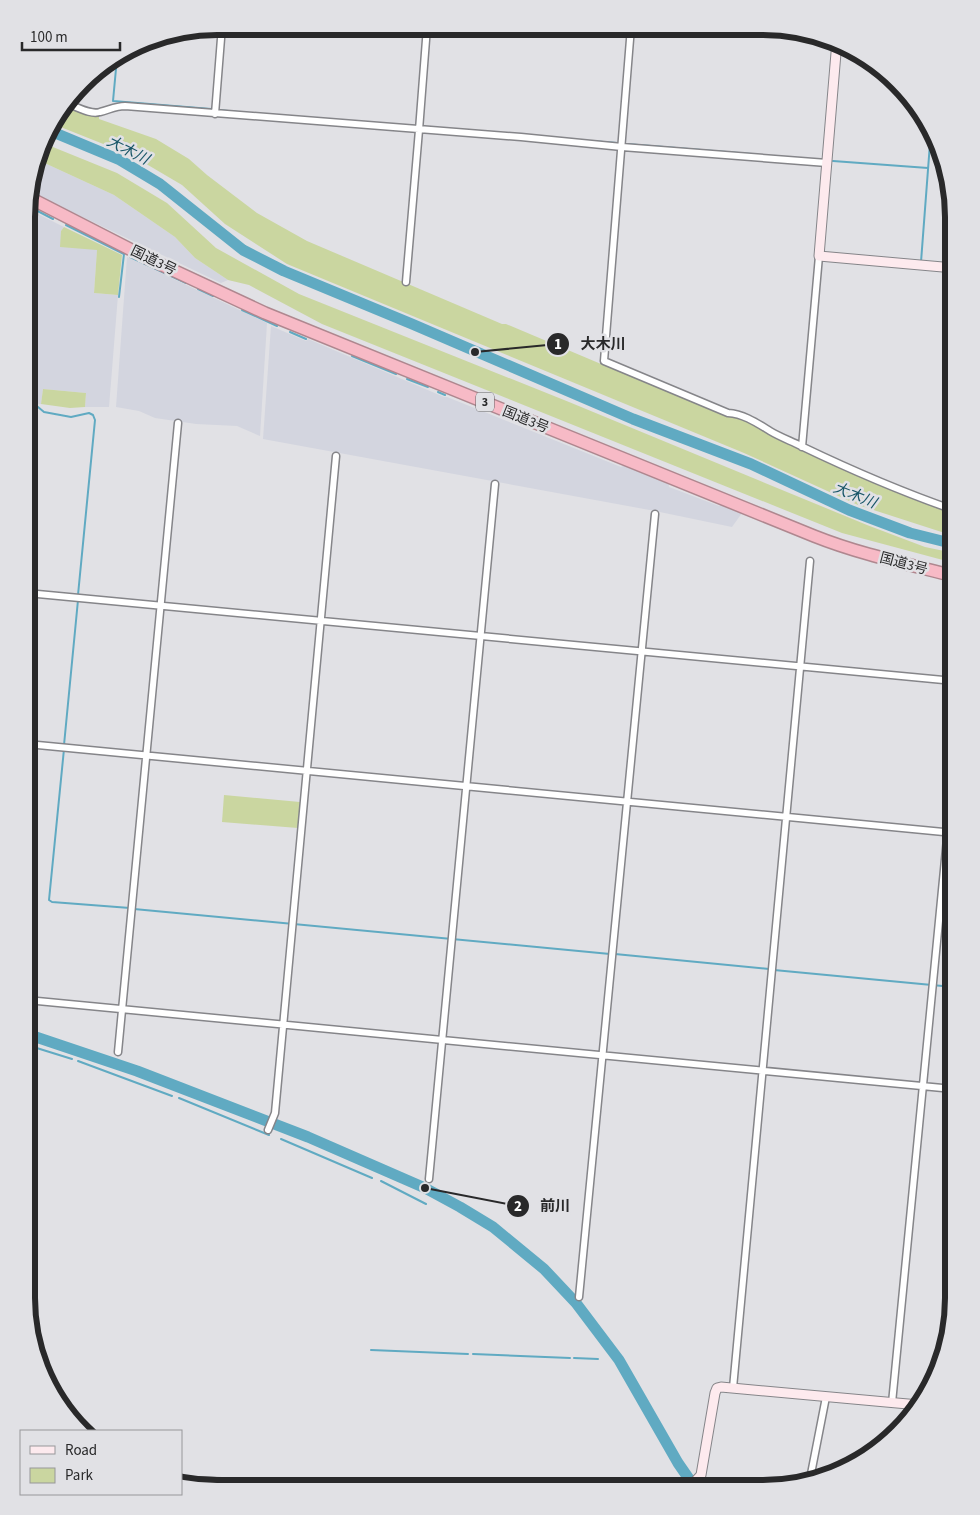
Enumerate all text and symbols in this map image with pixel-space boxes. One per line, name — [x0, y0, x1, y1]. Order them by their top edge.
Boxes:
scale bar — [22, 20, 120, 52]
text: 100 m — [30, 27, 68, 48]
water label: 大木川 — [103, 131, 154, 171]
street label: 国道3号 — [127, 241, 180, 281]
callout: 大木川 — [546, 329, 636, 359]
text: 1 — [554, 334, 562, 355]
text: 大木川 — [580, 334, 626, 355]
road number: 3 — [476, 392, 494, 412]
street label: 国道3号 — [499, 401, 552, 438]
water label: 大木川 — [830, 477, 881, 514]
street label: 国道3号 — [878, 548, 930, 580]
callout: 前川 — [505, 1191, 580, 1221]
text: 2 — [514, 1196, 522, 1217]
text: 前川 — [540, 1196, 570, 1217]
legend — [20, 1430, 182, 1495]
text: Road — [65, 1440, 97, 1461]
text: Park — [65, 1465, 94, 1486]

